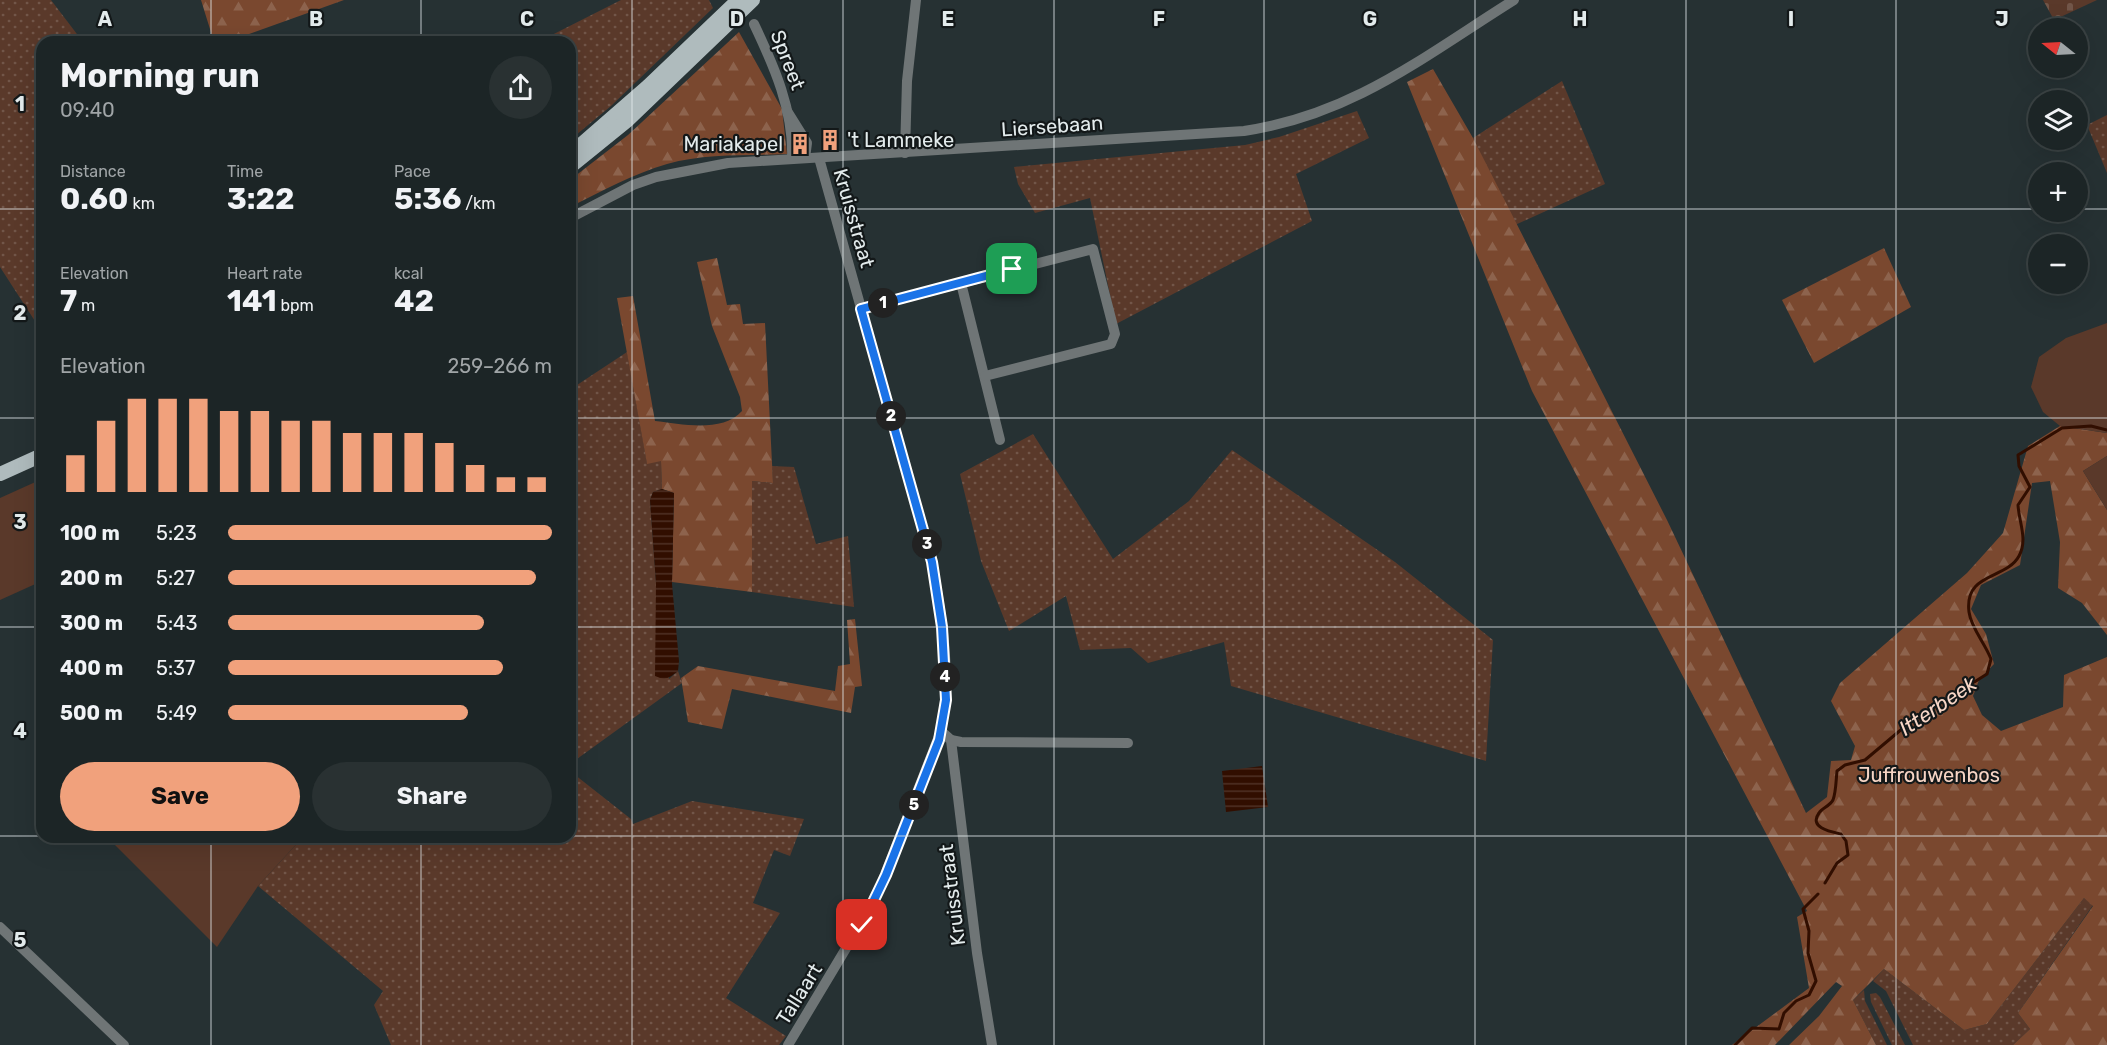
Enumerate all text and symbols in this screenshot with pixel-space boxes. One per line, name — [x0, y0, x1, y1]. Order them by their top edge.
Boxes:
text: A — [98, 7, 113, 31]
text: B — [309, 7, 323, 31]
text: C — [520, 7, 534, 31]
text: D — [730, 7, 744, 31]
text: E — [942, 7, 954, 31]
text: F — [1153, 7, 1165, 31]
text: G — [1363, 7, 1377, 31]
text: H — [1573, 7, 1587, 31]
text: I — [1788, 7, 1794, 31]
text: J — [1995, 7, 2009, 31]
north arrow — [2028, 18, 2088, 78]
map controls — [2028, 18, 2088, 294]
street label: Spreet — [766, 27, 810, 93]
text: Morning run — [60, 56, 260, 95]
button: share — [489, 56, 552, 119]
button: layers — [2028, 90, 2088, 150]
text: 1 — [15, 92, 25, 116]
text: 09:40 — [60, 98, 115, 122]
street label: Liersebaan — [1000, 110, 1104, 142]
building icon: 't Lammeke — [818, 128, 842, 152]
place label: 't Lammeke — [847, 128, 954, 152]
place label: Mariakapel — [683, 132, 783, 156]
building icon: Mariakapel — [788, 132, 812, 156]
text: Distance — [60, 162, 126, 181]
text: Time — [227, 162, 263, 181]
text: Pace — [394, 162, 431, 181]
button: + — [2028, 162, 2088, 222]
street label: Kruisstraat — [828, 166, 880, 270]
text: 0.60 — [60, 181, 128, 217]
text: 3:22 — [227, 181, 295, 217]
text: 5:36 — [394, 181, 461, 217]
text: km — [128, 194, 155, 213]
text: /km — [461, 194, 496, 213]
button: − — [2028, 234, 2088, 294]
pin — [986, 243, 1037, 294]
icon: arrive — [995, 252, 1028, 285]
text: Elevation — [60, 264, 129, 283]
text: Heart rate — [227, 264, 302, 283]
text: kcal — [394, 264, 423, 283]
text: 7 — [60, 283, 77, 319]
text: 141 — [227, 283, 277, 319]
text: 42 — [394, 283, 434, 319]
pin: 1 — [868, 288, 898, 318]
text: 1 — [879, 293, 887, 312]
text: m — [77, 296, 95, 315]
text: bpm — [277, 296, 314, 315]
text: 2 — [14, 301, 27, 325]
text: Elevation — [60, 354, 146, 378]
text: 259–266 m — [448, 354, 552, 378]
pin: 2 — [876, 401, 906, 431]
text: 2 — [886, 406, 896, 425]
text: 3 — [13, 510, 27, 534]
text: 100 m — [60, 521, 120, 545]
text: 5:23 — [156, 521, 197, 545]
pin: 3 — [912, 529, 942, 559]
text: 3 — [922, 534, 932, 553]
text: 200 m — [60, 566, 123, 590]
text: 5:27 — [156, 566, 195, 590]
text: 300 m — [60, 611, 123, 635]
text: 5:43 — [156, 611, 197, 635]
text: 400 m — [60, 656, 123, 680]
text: 5:37 — [156, 656, 195, 680]
pin: 4 — [930, 662, 960, 692]
text: 4 — [940, 667, 950, 686]
water label: Itterbeek — [1894, 670, 1982, 741]
text: 500 m — [60, 701, 123, 725]
text: 5:49 — [156, 701, 197, 725]
text: 4 — [13, 719, 27, 743]
button: Save — [60, 762, 300, 831]
button: Share — [312, 762, 552, 831]
park label: Juffrouwenbos — [1858, 763, 2000, 787]
pin: 5 — [899, 790, 929, 820]
text: 5 — [909, 795, 919, 814]
street label: Kruisstraat — [934, 843, 970, 947]
pin — [836, 899, 887, 950]
icon: check — [845, 908, 878, 941]
text: 5 — [14, 928, 27, 952]
street label: Tallaart — [771, 959, 827, 1029]

